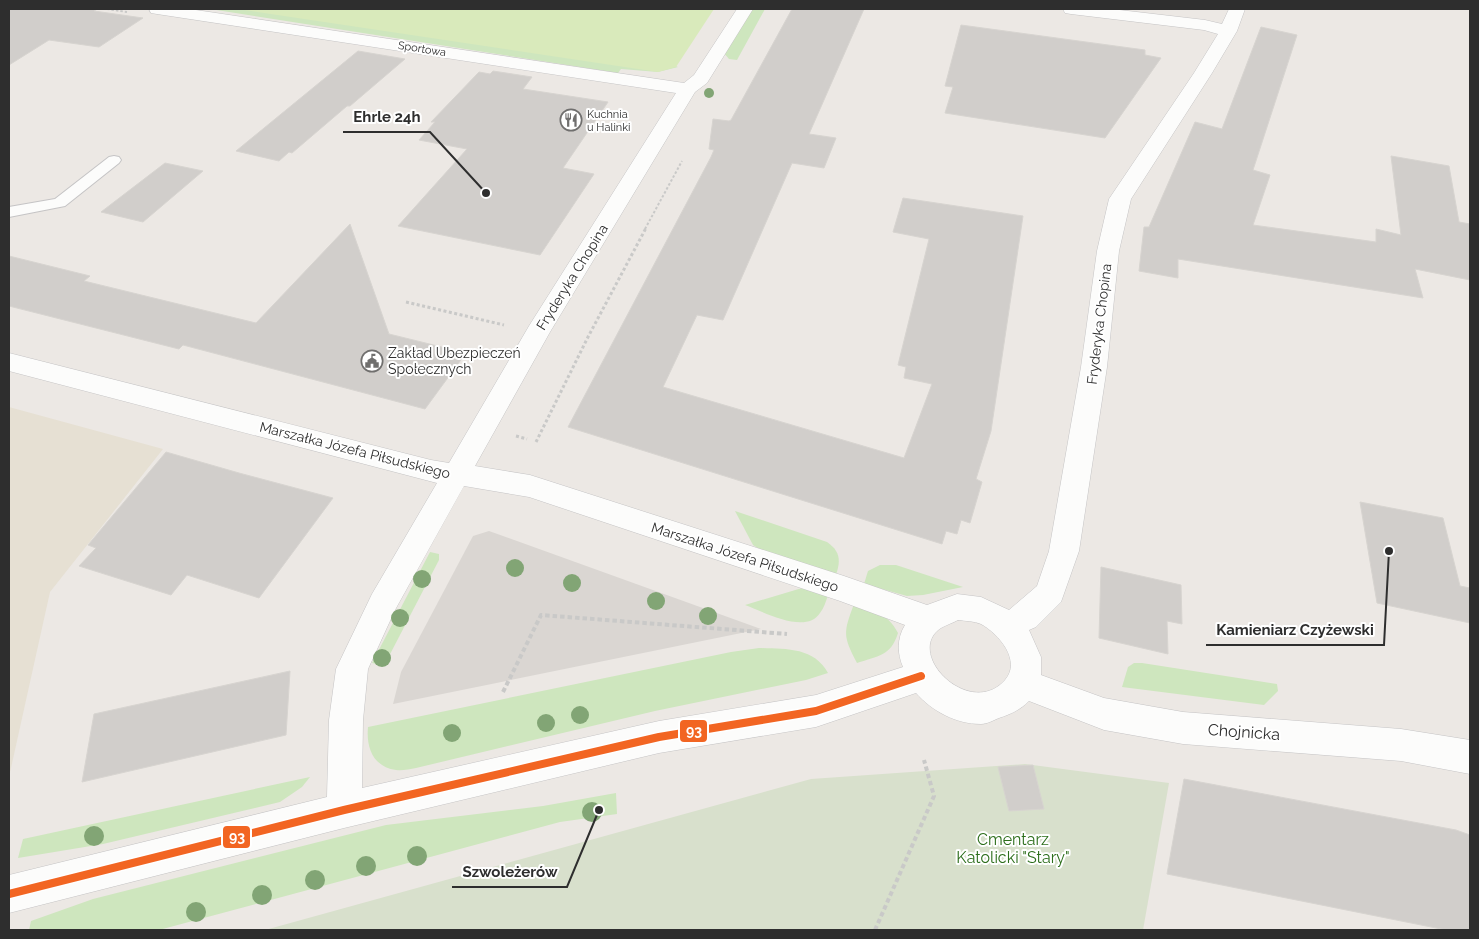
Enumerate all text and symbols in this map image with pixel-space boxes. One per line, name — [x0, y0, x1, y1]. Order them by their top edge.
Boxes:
street label: Sportowa — [397, 39, 447, 59]
callout: Ehrle 24h — [343, 102, 430, 132]
text: Ehrle 24h — [353, 108, 421, 126]
restaurant icon: Kuchnia u Halinki — [559, 108, 583, 132]
place label: Kuchnia u Halinki — [587, 108, 630, 134]
street label: Fryderyka Chopina — [533, 221, 611, 333]
street label: Fryderyka Chopina — [1084, 263, 1114, 385]
place label: Zakład Ubezpieczeń Społecznych — [388, 345, 521, 377]
public building icon: Zakład Ubezpieczeń Społecznych — [360, 349, 384, 373]
street label: Marszałka Józefa Piłsudskiego — [258, 419, 452, 481]
street label: Marszałka Józefa Piłsudskiego — [649, 519, 841, 595]
callout: Kamieniarz Czyżewski — [1206, 615, 1384, 645]
text: Kamieniarz Czyżewski — [1216, 621, 1374, 639]
line badge: 93 — [679, 719, 708, 743]
street label: Chojnicka — [1207, 720, 1281, 744]
text: 93 — [686, 723, 702, 739]
line badge: 93 — [222, 825, 251, 849]
text: 93 — [229, 829, 245, 845]
park label: Cmentarz Katolicki "Stary" — [956, 830, 1070, 867]
callout: Szwoleżerów — [452, 857, 567, 887]
text: Szwoleżerów — [463, 863, 558, 881]

